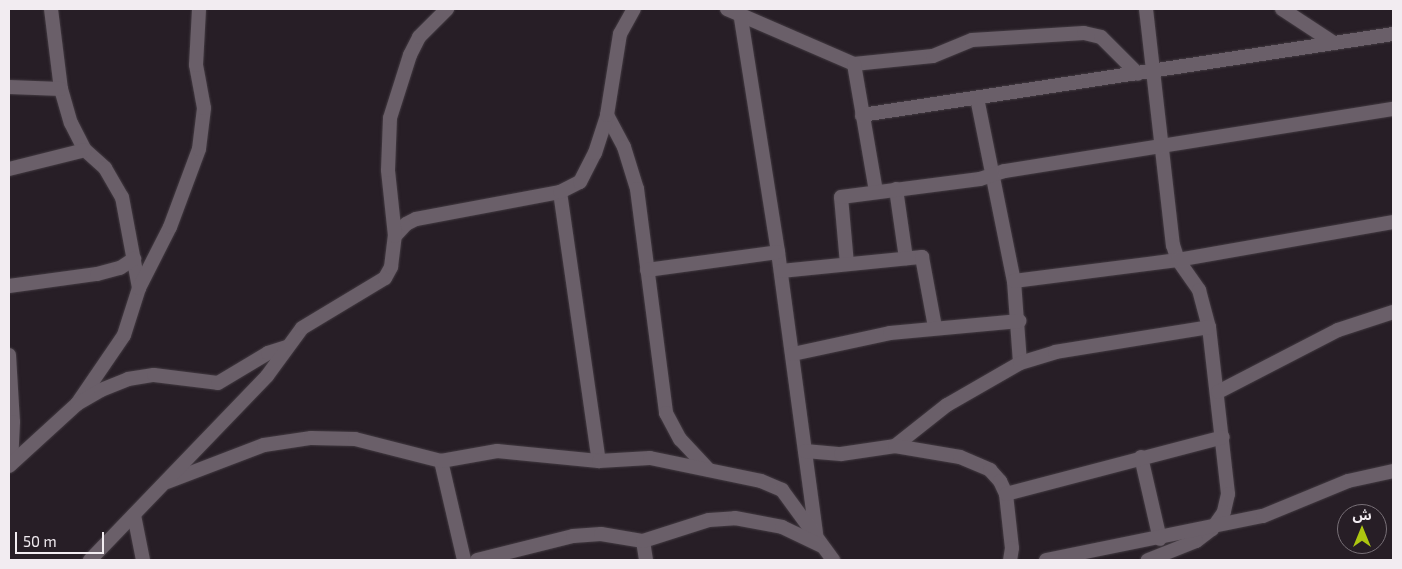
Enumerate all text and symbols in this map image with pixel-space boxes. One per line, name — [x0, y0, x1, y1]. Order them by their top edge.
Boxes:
north arrow — [1337, 504, 1387, 554]
text: ش — [1352, 506, 1372, 523]
scale bar — [18, 522, 106, 554]
text: 50 m — [23, 532, 57, 550]

